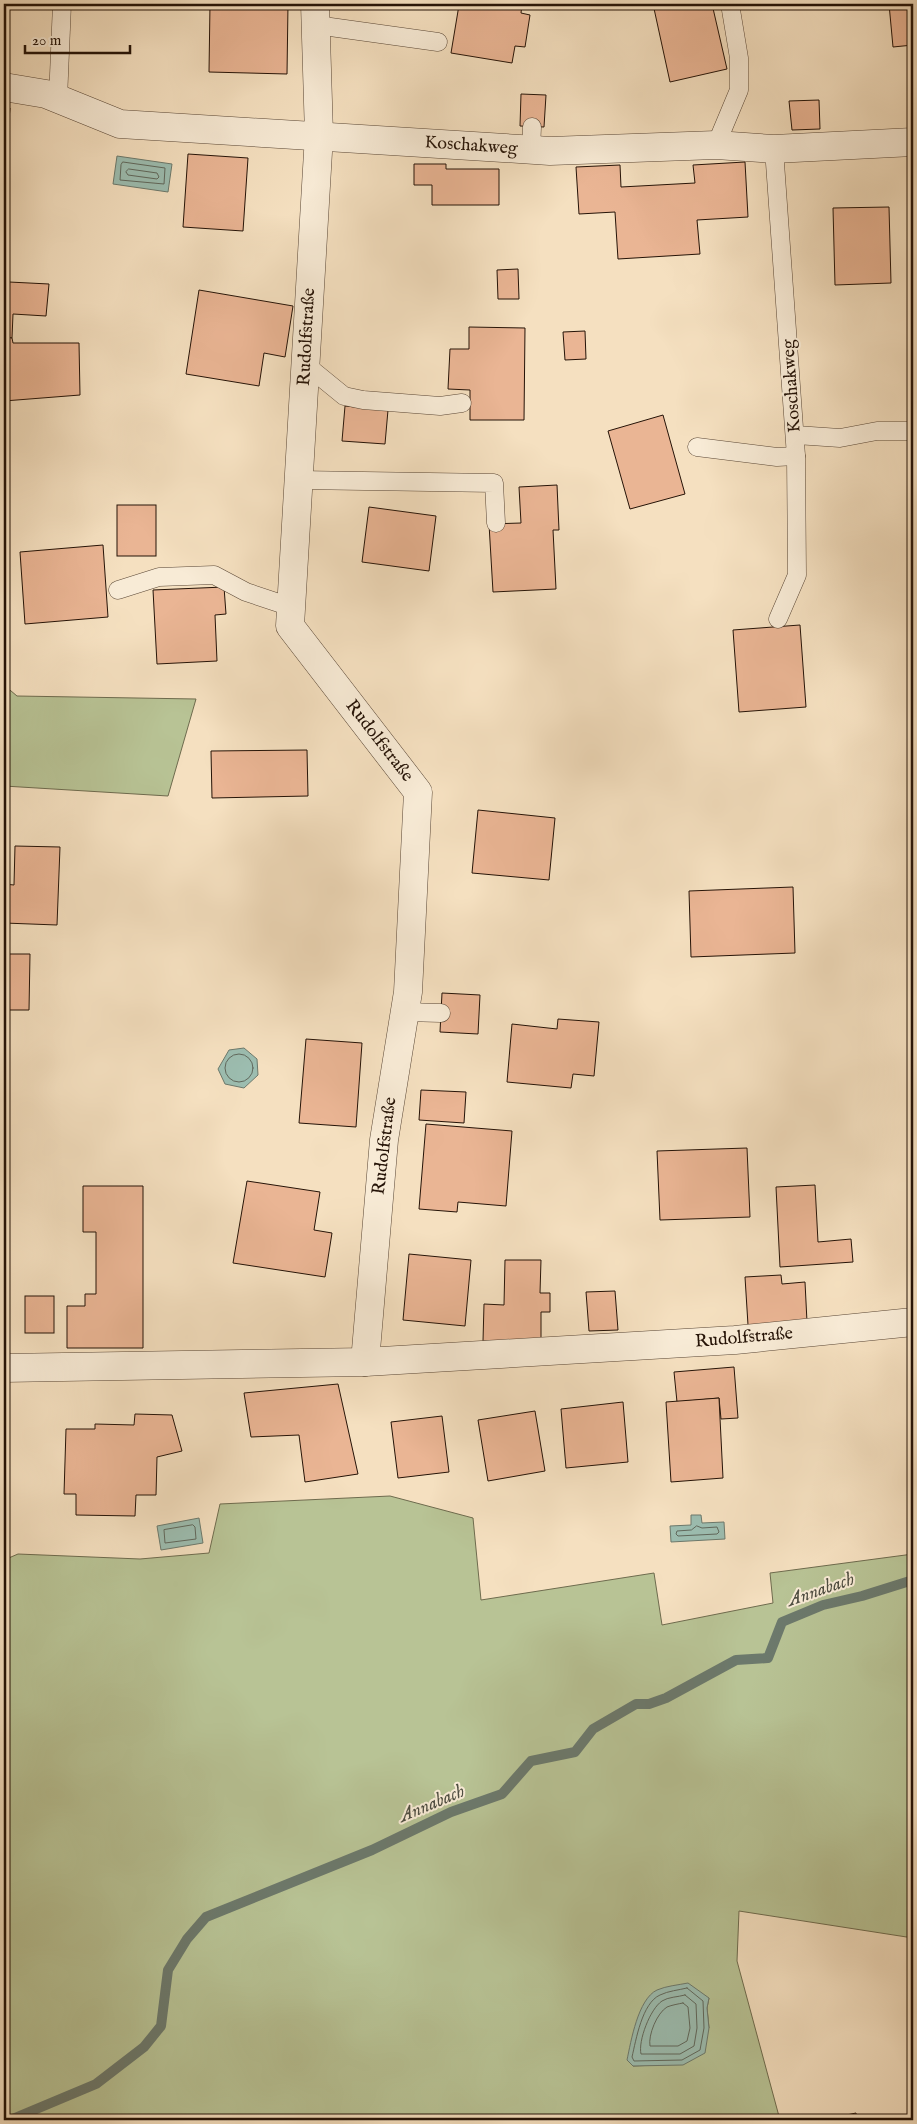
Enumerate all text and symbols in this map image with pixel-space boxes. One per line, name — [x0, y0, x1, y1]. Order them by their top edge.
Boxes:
scale bar — [25, 22, 130, 54]
text: 20 m — [32, 31, 62, 50]
street label: Koschakweg — [424, 131, 519, 161]
street label: Rudolfstraße — [293, 287, 321, 387]
street label: Koschakweg — [777, 338, 807, 433]
street label: Rudolfstraße — [340, 695, 418, 787]
street label: Rudolfstraße — [368, 1096, 402, 1196]
street label: Rudolfstraße — [694, 1322, 794, 1354]
water label: Annabach — [783, 1567, 858, 1613]
water label: Annabach — [394, 1779, 468, 1829]

